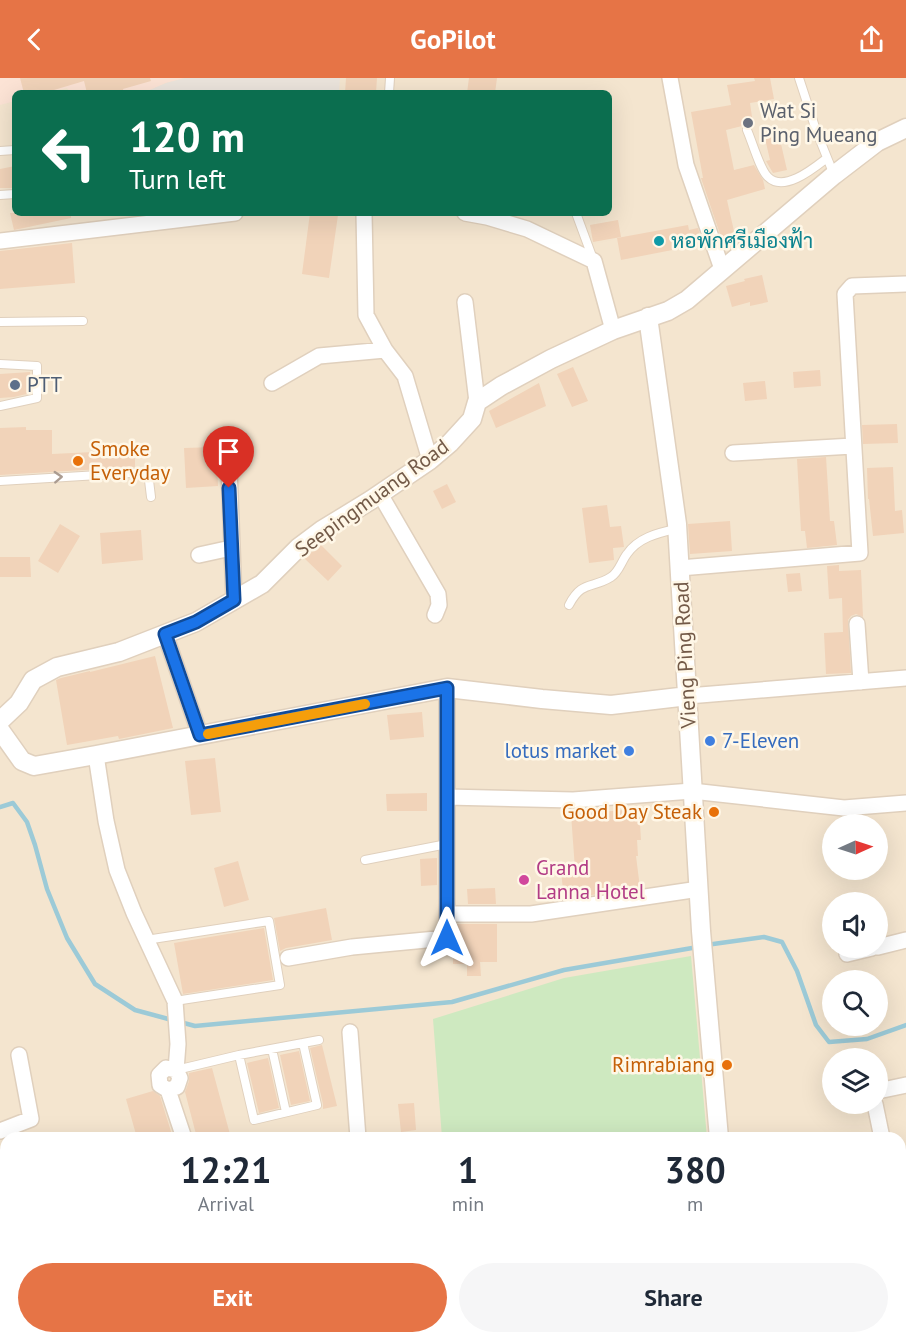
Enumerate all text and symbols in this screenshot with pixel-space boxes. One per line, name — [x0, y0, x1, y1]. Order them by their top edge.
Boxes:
text: GoPilot — [410, 22, 496, 56]
icon: back — [18, 23, 51, 56]
icon: share — [855, 23, 888, 56]
place label: Wat Si Ping Mueang — [760, 97, 878, 148]
text: 120 m — [129, 109, 245, 164]
icon: left — [30, 114, 108, 192]
marker: Wat Si Ping Mueang — [741, 116, 755, 130]
text: Turn left — [129, 162, 226, 196]
place label: หอพักศรีเมืองฟ้า — [671, 227, 813, 254]
marker: หอพักศรีเมืองฟ้า — [652, 234, 666, 248]
place label: PTT — [27, 371, 62, 398]
marker: PTT — [8, 378, 22, 392]
pin — [203, 426, 254, 488]
street label: Seepingmuang Road — [289, 433, 454, 562]
place label: Smoke Everyday — [90, 435, 170, 486]
icon: arrive — [212, 435, 245, 468]
marker: Smoke Everyday — [71, 454, 85, 468]
one-way arrow — [54, 471, 63, 484]
street label: Vieng Ping Road — [667, 581, 702, 730]
place label: 7-Eleven — [722, 727, 799, 754]
marker: 7-Eleven — [703, 734, 717, 748]
place label: lotus market — [505, 737, 617, 764]
marker: lotus market — [622, 744, 636, 758]
place label: Good Day Steak — [562, 798, 702, 825]
marker: Good Day Steak — [707, 805, 721, 819]
north arrow — [822, 814, 888, 880]
map controls — [822, 814, 888, 1114]
place label: Grand Lanna Hotel — [536, 854, 645, 905]
marker: Grand Lanna Hotel — [517, 873, 531, 887]
button: sound — [822, 892, 888, 958]
position arrow — [415, 906, 479, 970]
button: search — [822, 970, 888, 1036]
button: layers — [822, 1048, 888, 1114]
place label: Rimrabiang — [612, 1051, 715, 1078]
marker: Rimrabiang — [720, 1058, 734, 1072]
text: 12:21 — [180, 1146, 272, 1193]
text: 1 — [458, 1146, 478, 1193]
text: 380 — [665, 1146, 726, 1193]
text: Arrival — [198, 1191, 254, 1217]
text: min — [452, 1191, 484, 1217]
text: m — [687, 1191, 703, 1217]
button: Exit — [18, 1263, 447, 1332]
button: Share — [459, 1263, 888, 1332]

